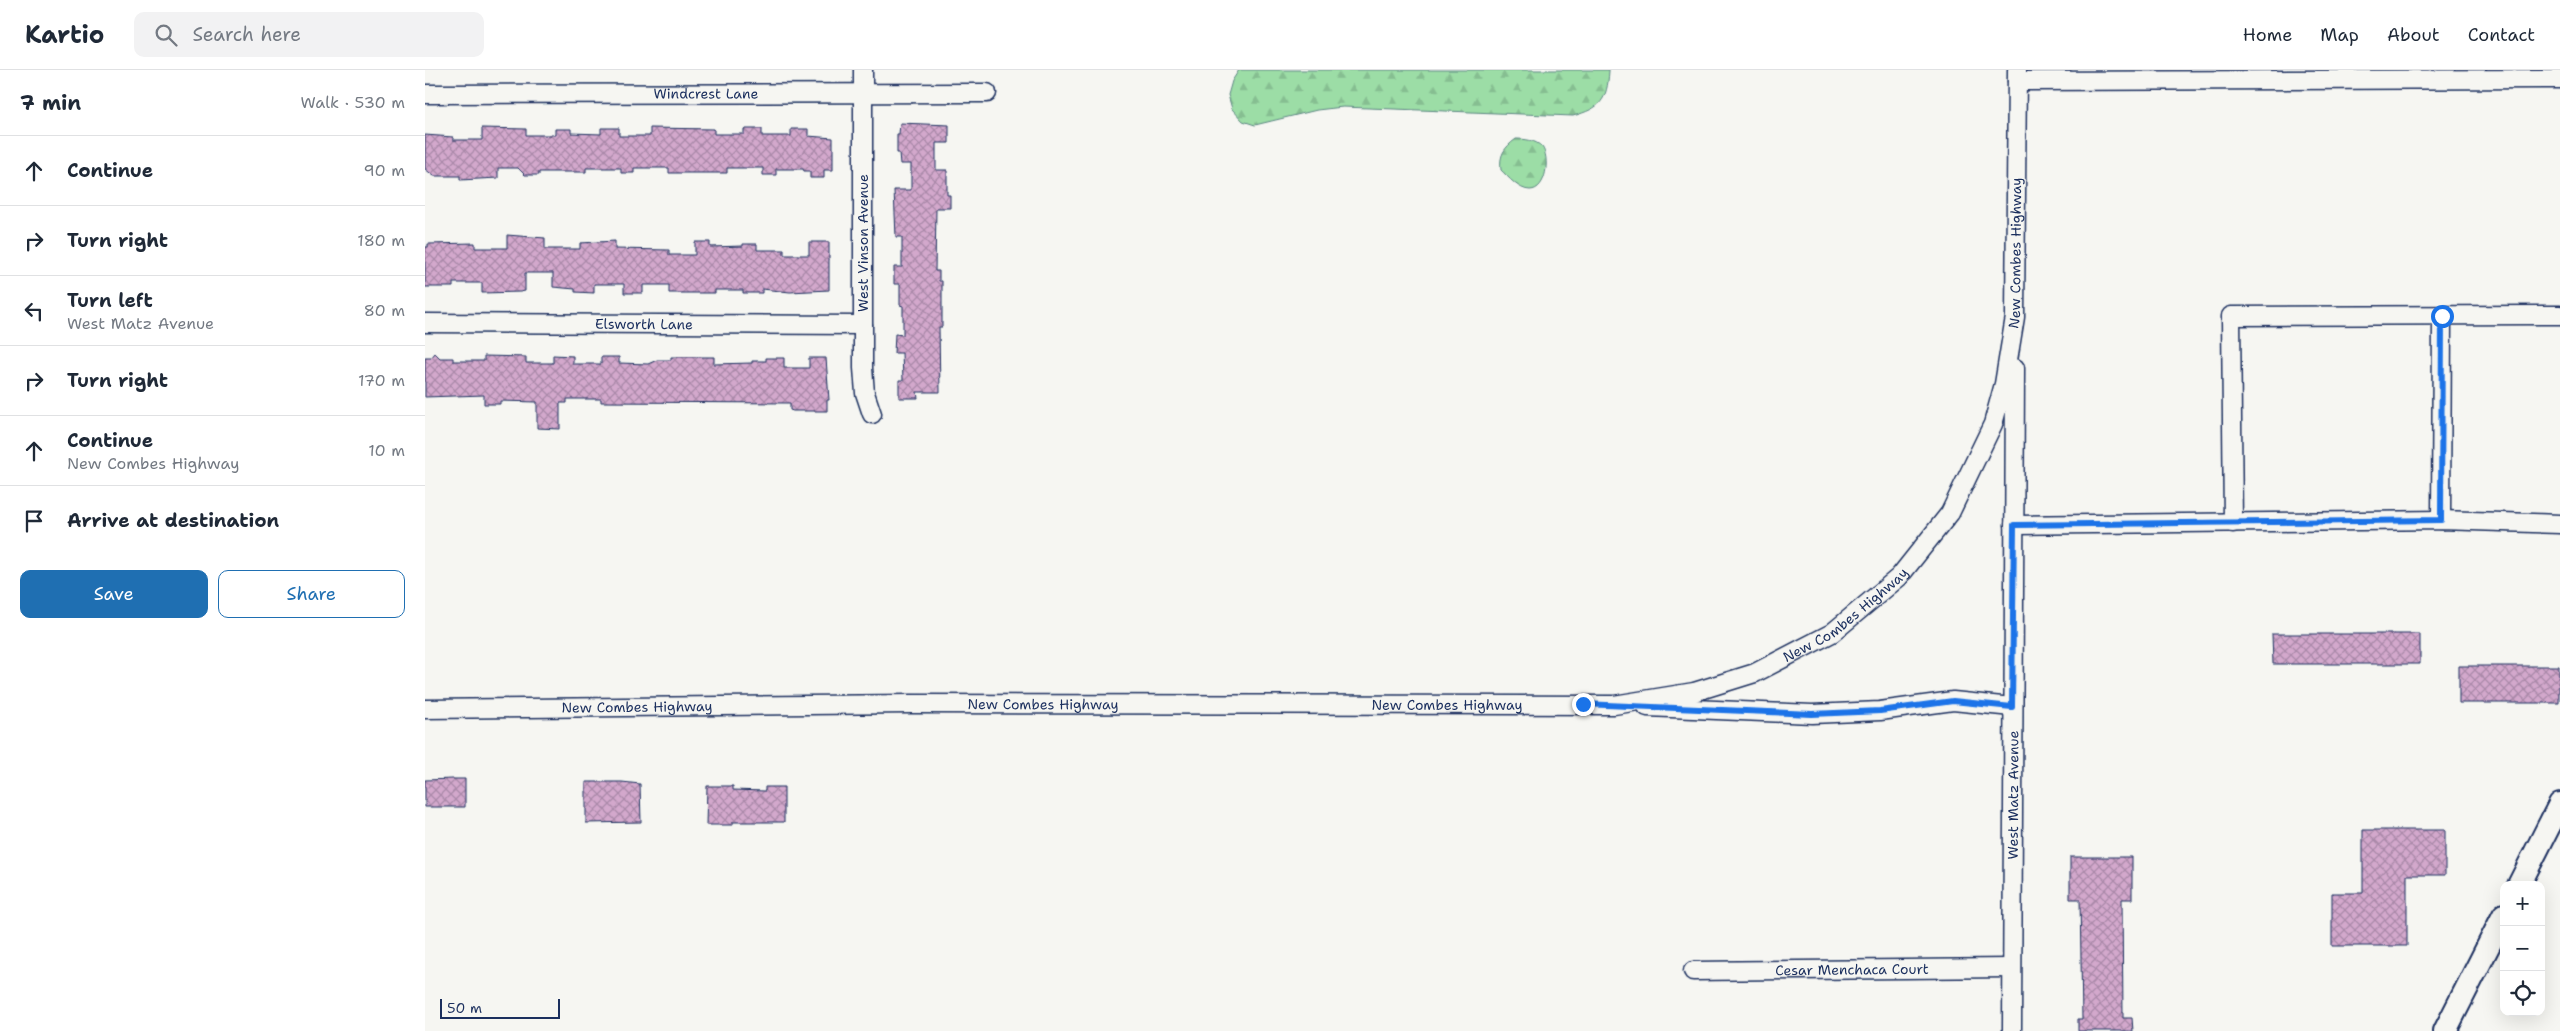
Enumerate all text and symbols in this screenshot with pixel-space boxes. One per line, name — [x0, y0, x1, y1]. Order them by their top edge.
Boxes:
search box — [134, 12, 484, 57]
text: Kartio — [25, 19, 104, 51]
icon: search — [152, 21, 180, 49]
text: Search here — [192, 22, 301, 47]
text: Home — [2243, 23, 2292, 47]
text: Map — [2320, 23, 2359, 47]
text: About — [2387, 23, 2440, 47]
text: Contact — [2468, 23, 2535, 47]
street label: Windcrest Lane — [653, 84, 759, 103]
text: 7 min — [20, 89, 81, 117]
text: Walk · 530 m — [301, 92, 405, 113]
icon: ahead — [20, 157, 48, 185]
text: Continue — [67, 158, 153, 183]
text: 90 m — [364, 160, 405, 181]
street label: West Vinson Avenue — [854, 174, 872, 312]
street label: New Combes Highway — [2004, 178, 2025, 330]
icon: right — [20, 227, 48, 255]
text: Turn right — [67, 228, 168, 253]
text: 180 m — [357, 230, 405, 251]
text: Turn left — [67, 288, 153, 313]
icon: left — [20, 297, 48, 325]
text: 80 m — [364, 300, 405, 321]
route start — [2431, 305, 2454, 328]
text: West Matz Avenue — [67, 313, 214, 334]
street label: Elsworth Lane — [595, 315, 693, 333]
icon: right — [20, 367, 48, 395]
text: Turn right — [67, 368, 168, 393]
text: 170 m — [358, 370, 405, 391]
text: Continue — [67, 428, 153, 453]
icon: ahead — [20, 437, 48, 465]
text: 10 m — [368, 440, 405, 461]
text: New Combes Highway — [67, 453, 239, 474]
icon: arrive — [20, 507, 48, 535]
text: Arrive at destination — [67, 508, 279, 533]
street label: New Combes Highway — [1780, 564, 1912, 666]
button: Save — [20, 570, 208, 618]
button: Share — [218, 570, 405, 618]
route end — [1572, 693, 1595, 716]
street label: New Combes Highway — [967, 695, 1118, 713]
street label: New Combes Highway — [1371, 696, 1522, 714]
street label: New Combes Highway — [561, 697, 713, 717]
street label: West Matz Avenue — [2004, 730, 2022, 859]
map controls — [2500, 881, 2545, 1016]
button: + — [2500, 881, 2545, 926]
button: − — [2500, 926, 2545, 971]
street label: Cesar Menchaca Court — [1775, 960, 1929, 979]
button: locate — [2500, 971, 2545, 1016]
scale bar — [440, 996, 560, 1019]
text: 50 m — [447, 999, 482, 1017]

